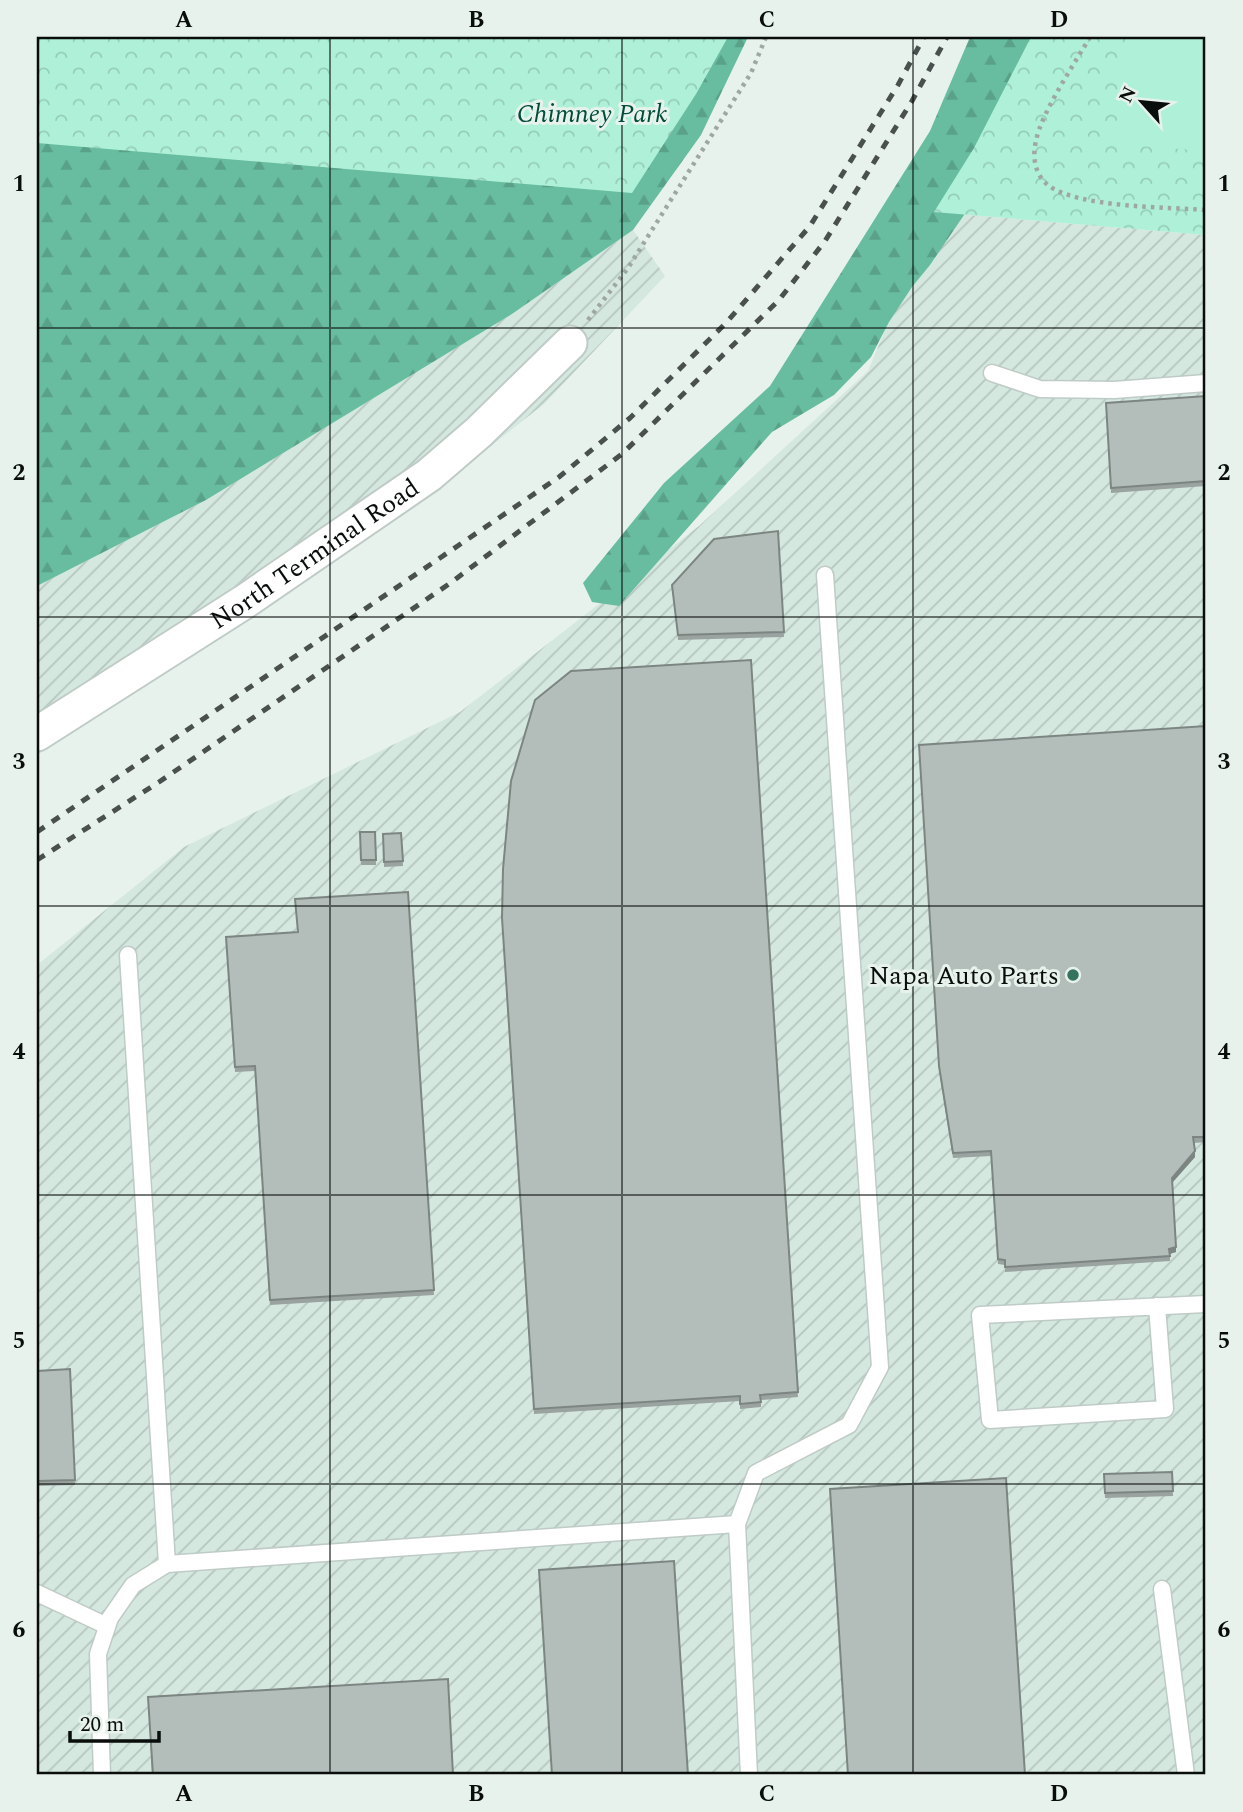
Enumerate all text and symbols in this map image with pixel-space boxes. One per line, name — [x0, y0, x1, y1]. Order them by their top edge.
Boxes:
text: A — [175, 3, 193, 38]
text: B — [468, 3, 484, 38]
text: C — [759, 3, 775, 38]
text: D — [1050, 3, 1068, 38]
north arrow — [1106, 66, 1176, 136]
text: N — [1112, 81, 1145, 108]
park label: Chimney Park — [517, 94, 667, 134]
text: 1 — [13, 167, 25, 202]
text: 1 — [1218, 167, 1230, 202]
text: 2 — [13, 456, 26, 491]
text: 2 — [1218, 456, 1231, 491]
street label: North Terminal Road — [202, 468, 428, 640]
text: 3 — [13, 745, 26, 780]
text: 3 — [1218, 745, 1231, 780]
place label: Napa Auto Parts — [869, 956, 1059, 996]
marker: Napa Auto Parts — [1065, 967, 1081, 983]
text: 4 — [13, 1035, 26, 1070]
text: 4 — [1218, 1035, 1231, 1070]
text: 5 — [13, 1324, 25, 1359]
text: 5 — [1218, 1324, 1230, 1359]
text: 6 — [13, 1613, 26, 1648]
text: 6 — [1218, 1613, 1231, 1648]
scale bar — [70, 1700, 159, 1744]
text: 20 m — [80, 1709, 124, 1741]
text: A — [175, 1777, 193, 1812]
text: B — [468, 1777, 484, 1812]
text: C — [759, 1777, 775, 1812]
text: D — [1050, 1777, 1068, 1812]

